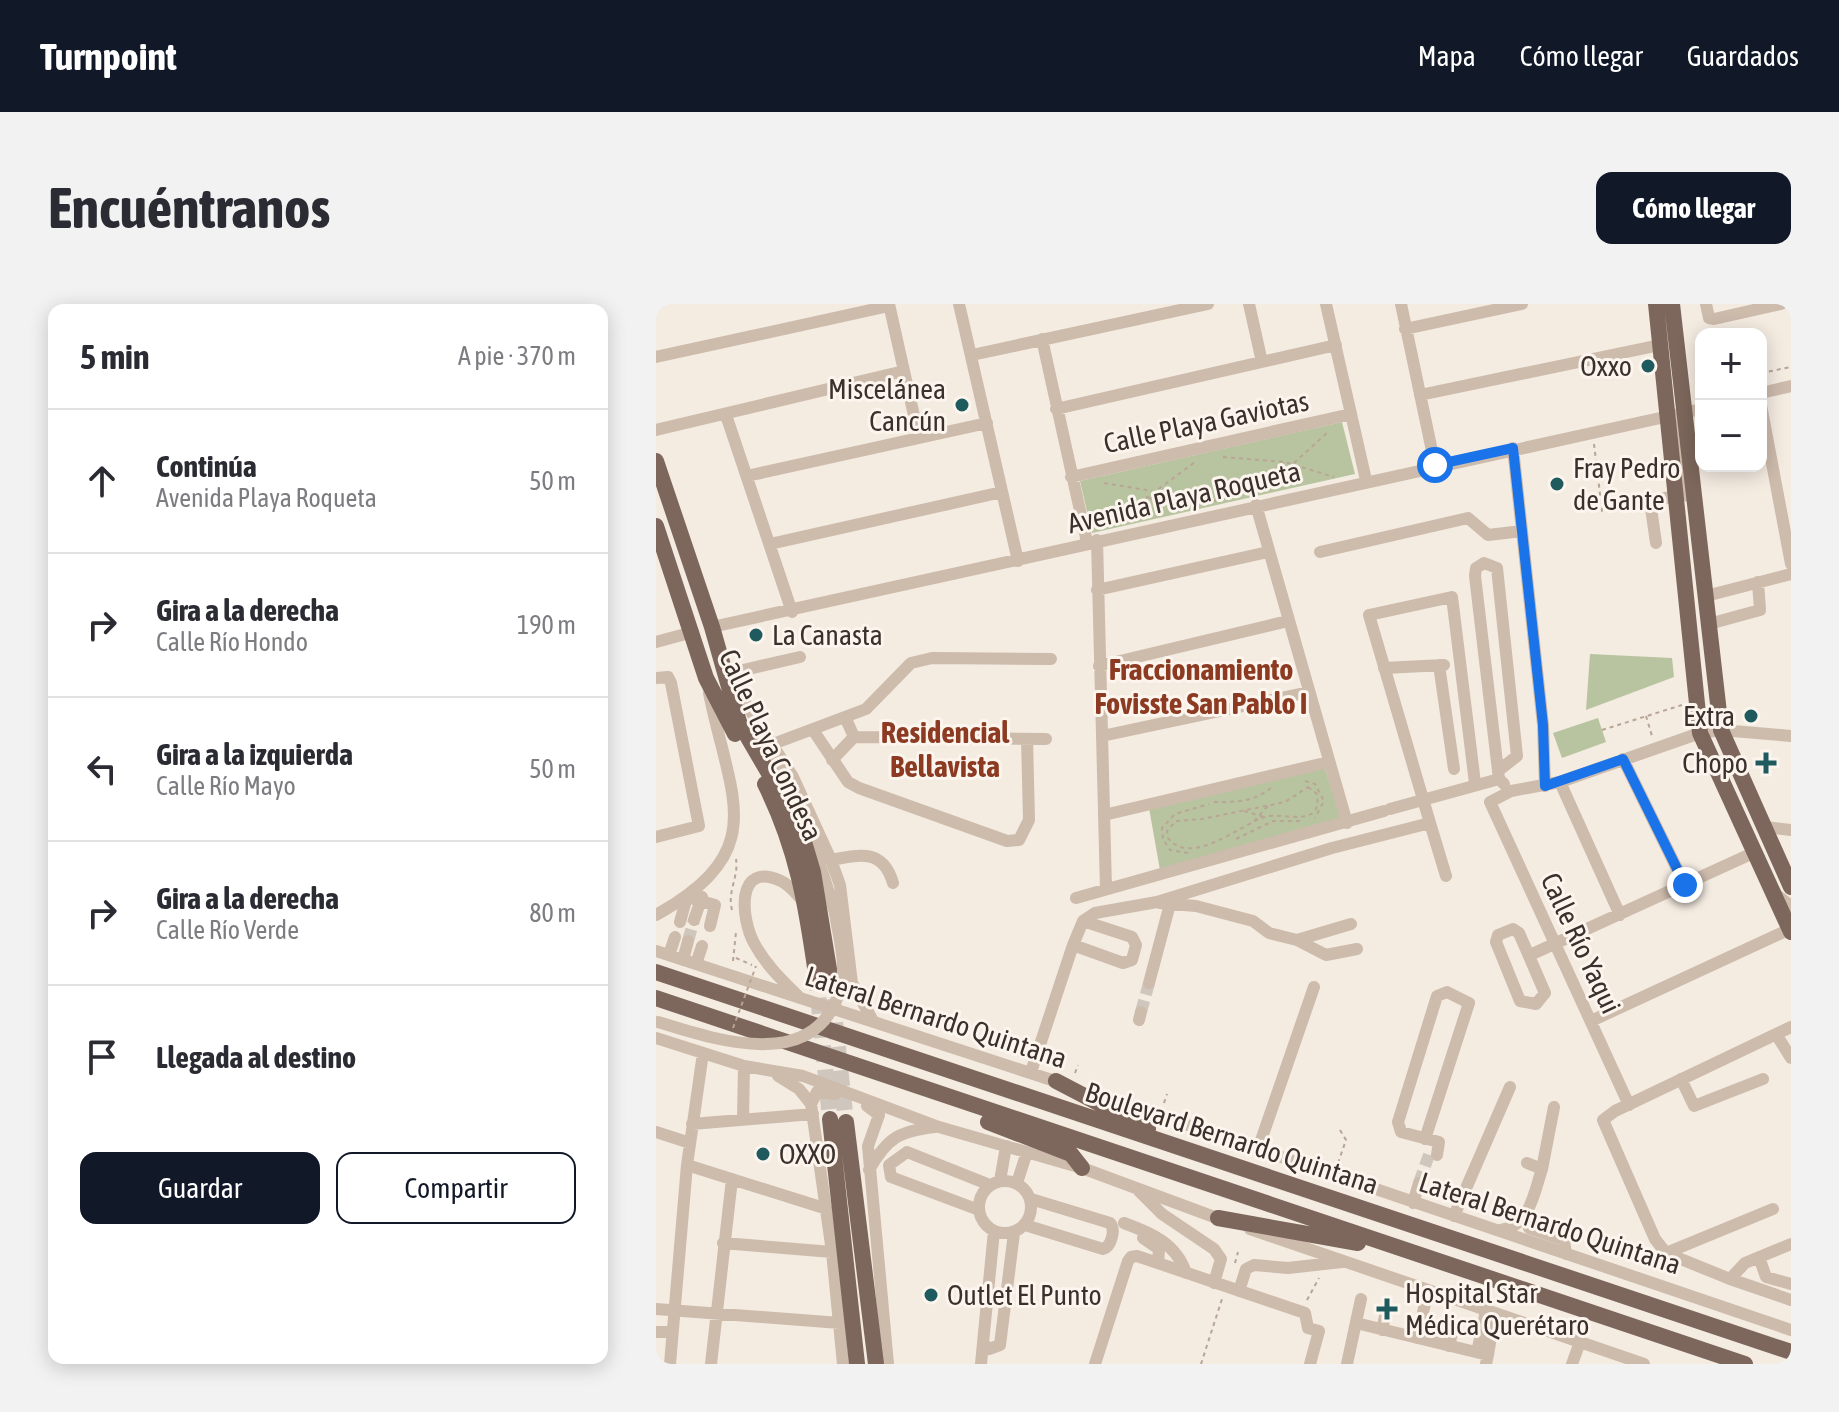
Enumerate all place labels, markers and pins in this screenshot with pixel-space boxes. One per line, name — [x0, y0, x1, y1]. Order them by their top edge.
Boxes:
place label: Oxxo — [1580, 350, 1632, 382]
marker: Oxxo — [1639, 357, 1657, 375]
place label: Miscelánea Cancún — [828, 373, 946, 437]
marker: Miscelánea Cancún — [953, 396, 971, 414]
place label: Fray Pedro de Gante — [1573, 452, 1681, 516]
marker: Fray Pedro de Gante — [1548, 475, 1566, 493]
place label: La Canasta — [772, 619, 883, 651]
marker: La Canasta — [747, 626, 765, 644]
place label: Extra — [1683, 700, 1735, 732]
marker: Extra — [1742, 707, 1760, 725]
place label: Chopo — [1682, 747, 1748, 779]
marker: Chopo — [1755, 752, 1777, 774]
place label: OXXO — [779, 1138, 836, 1170]
marker: OXXO — [754, 1145, 772, 1163]
place label: Hospital Star Médica Querétaro — [1405, 1277, 1589, 1341]
place label: Outlet El Punto — [947, 1279, 1102, 1311]
marker: Outlet El Punto — [922, 1286, 940, 1304]
marker: Hospital Star Médica Querétaro — [1376, 1298, 1398, 1320]

